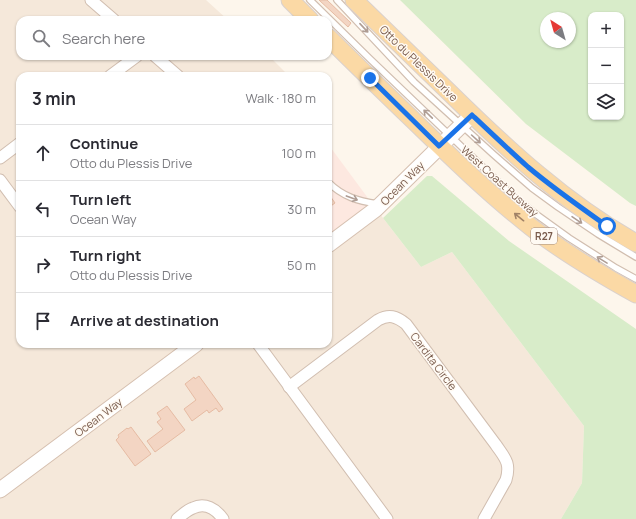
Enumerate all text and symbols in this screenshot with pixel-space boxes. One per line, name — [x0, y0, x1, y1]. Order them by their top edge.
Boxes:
north arrow — [540, 12, 576, 48]
map controls — [588, 12, 624, 120]
button: + — [588, 12, 624, 48]
search box — [16, 16, 332, 60]
street label: Otto du Plessis Drive — [377, 22, 462, 105]
one-way arrow — [359, 23, 368, 33]
icon: search — [30, 27, 52, 49]
text: Search here — [62, 28, 145, 49]
button: − — [588, 48, 624, 84]
route end — [361, 69, 379, 87]
button: layers — [588, 84, 624, 120]
text: 3 min — [32, 87, 76, 110]
text: Walk · 180 m — [245, 89, 316, 107]
one-way arrow — [423, 109, 433, 119]
text: Continue — [70, 133, 138, 154]
one-way arrow — [471, 134, 481, 144]
icon: ahead — [32, 142, 54, 164]
street label: West Coast Busway — [458, 142, 542, 220]
text: 100 m — [281, 144, 316, 162]
text: Otto du Plessis Drive — [70, 154, 192, 172]
street label: Ocean Way — [377, 158, 427, 208]
text: Turn left — [70, 189, 132, 210]
one-way arrow — [345, 195, 358, 202]
icon: left — [32, 198, 54, 220]
text: 30 m — [287, 200, 316, 218]
text: Ocean Way — [70, 210, 137, 228]
one-way arrow — [513, 212, 524, 221]
one-way arrow — [572, 216, 583, 224]
route start — [598, 217, 616, 235]
road number: R27 — [531, 228, 557, 244]
text: Turn right — [70, 245, 141, 266]
icon: right — [32, 254, 54, 276]
one-way arrow — [596, 255, 608, 263]
text: 50 m — [287, 256, 316, 274]
text: Otto du Plessis Drive — [70, 266, 192, 284]
icon: arrive — [32, 310, 54, 332]
text: Arrive at destination — [70, 310, 219, 331]
street label: Cardita Circle — [407, 329, 461, 393]
street label: Ocean Way — [71, 394, 125, 440]

